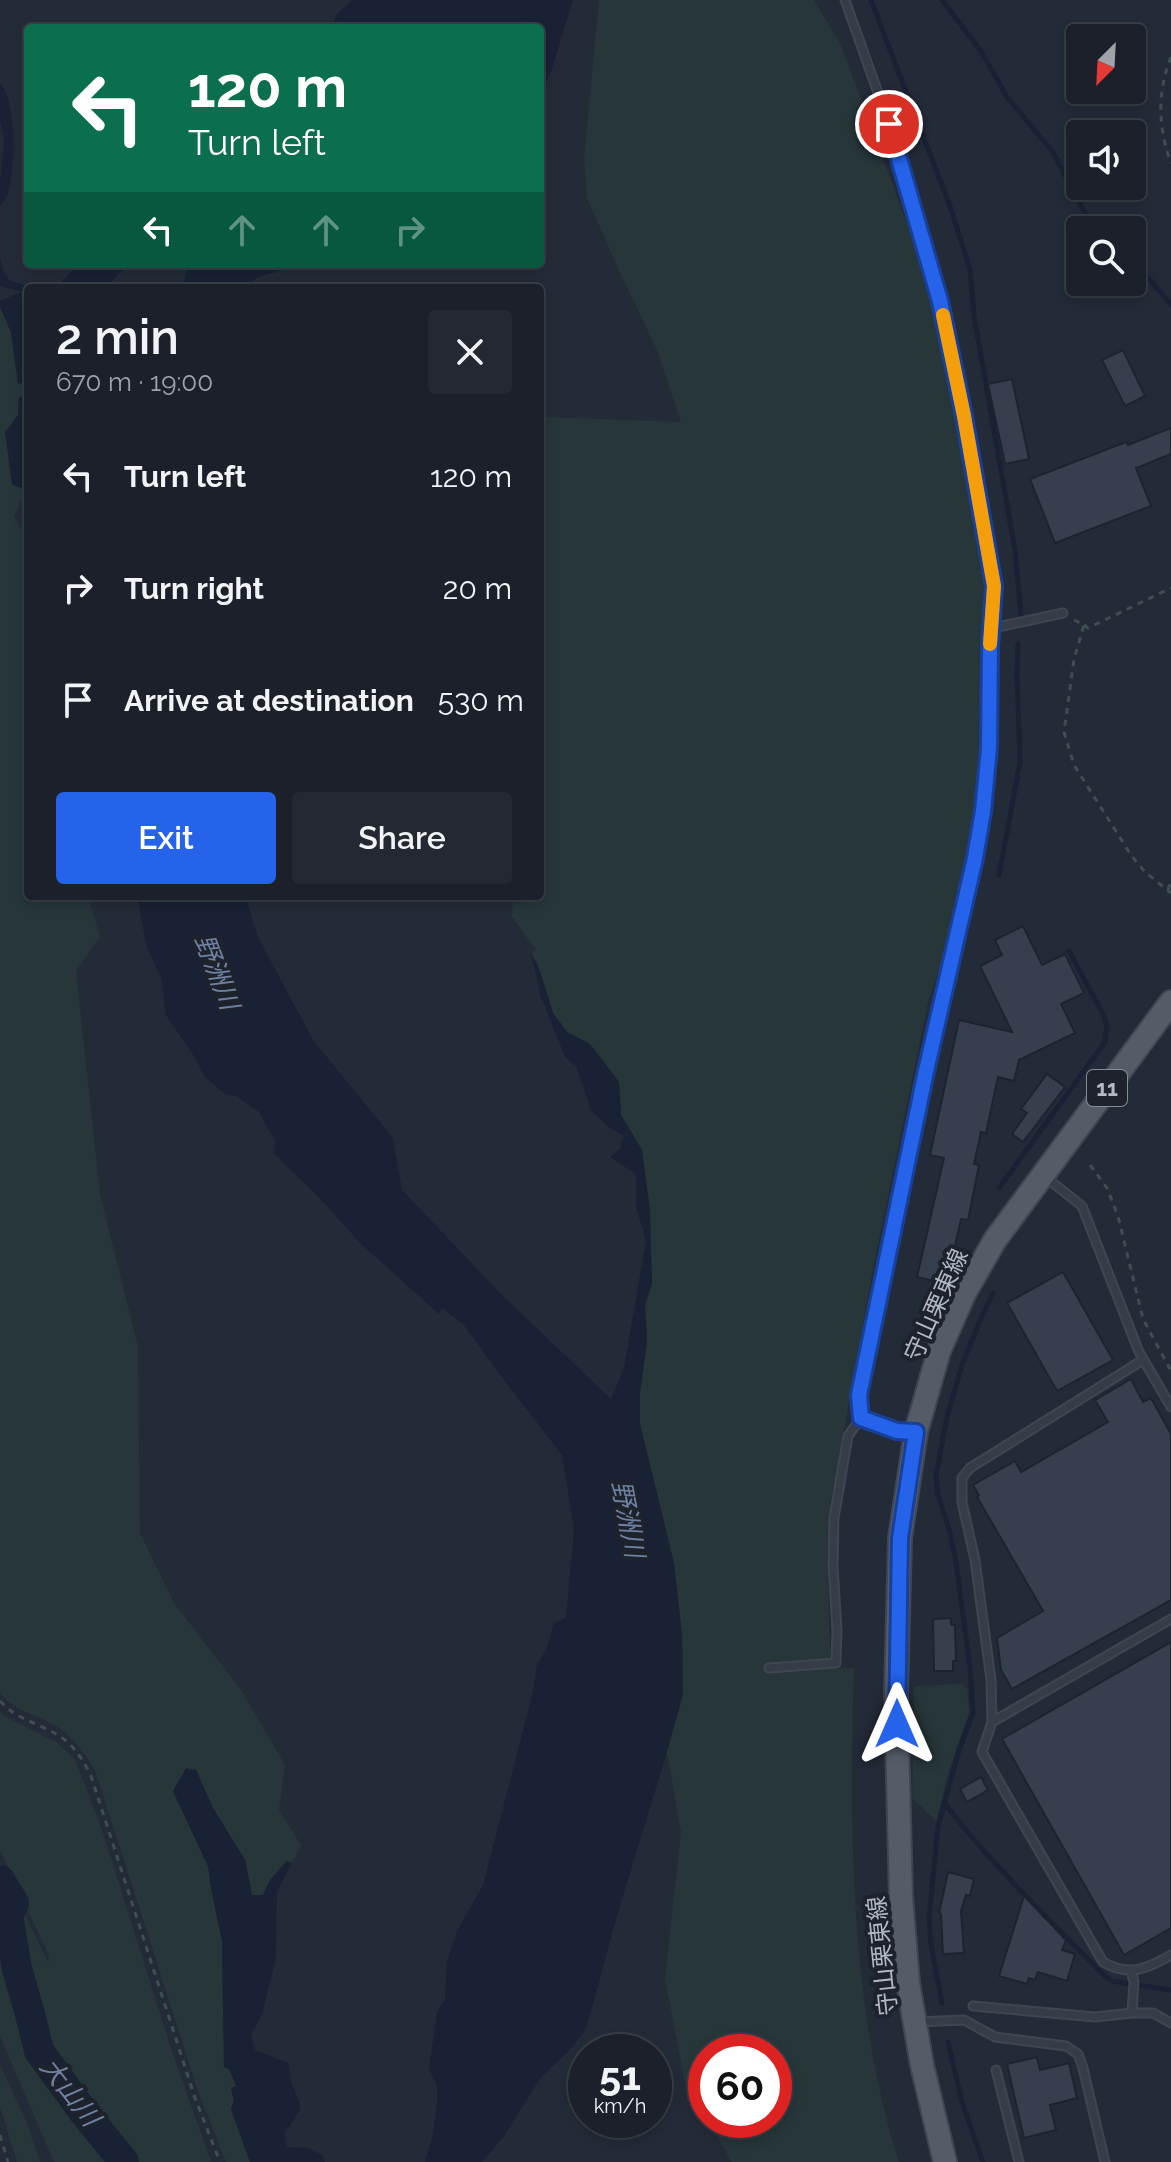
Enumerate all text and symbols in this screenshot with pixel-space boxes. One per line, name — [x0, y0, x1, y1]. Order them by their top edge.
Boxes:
north arrow — [1066, 24, 1146, 104]
map controls — [1066, 24, 1146, 296]
text: 120 m — [188, 54, 347, 120]
icon: left — [56, 56, 160, 160]
pin — [855, 90, 923, 158]
icon: arrive — [867, 102, 911, 146]
button: sound — [1066, 120, 1146, 200]
text: Turn left — [188, 121, 326, 163]
icon: left — [136, 208, 180, 252]
icon: ahead — [220, 208, 264, 252]
icon: ahead — [304, 208, 348, 252]
icon: right — [388, 208, 432, 252]
button: search — [1066, 216, 1146, 296]
text: 2 min — [56, 309, 179, 365]
button: close — [428, 310, 512, 394]
text: 670 m · 19:00 — [56, 367, 213, 397]
icon: left — [56, 454, 100, 498]
text: Turn left — [124, 459, 246, 494]
text: 120 m — [430, 459, 512, 494]
icon: right — [56, 566, 100, 610]
text: Turn right — [124, 571, 264, 606]
text: 20 m — [443, 571, 512, 606]
icon: arrive — [56, 678, 100, 722]
text: Arrive at destination — [124, 683, 414, 718]
text: 530 m — [438, 683, 524, 718]
button: Exit — [56, 792, 276, 884]
button: Share — [292, 792, 512, 884]
water label: 野洲川 — [189, 930, 246, 1017]
road number: 11 — [1087, 1070, 1127, 1106]
street label: 守山栗東線 — [898, 1244, 974, 1366]
water label: 野洲川 — [606, 1478, 651, 1563]
position arrow — [855, 1682, 939, 1766]
street label: 守山栗東線 — [861, 1895, 903, 2017]
speed limit sign: 60 — [688, 2034, 792, 2138]
water label: 大山川 — [34, 2052, 108, 2134]
text: 51 — [599, 2052, 641, 2099]
text: km/h — [594, 2094, 646, 2118]

